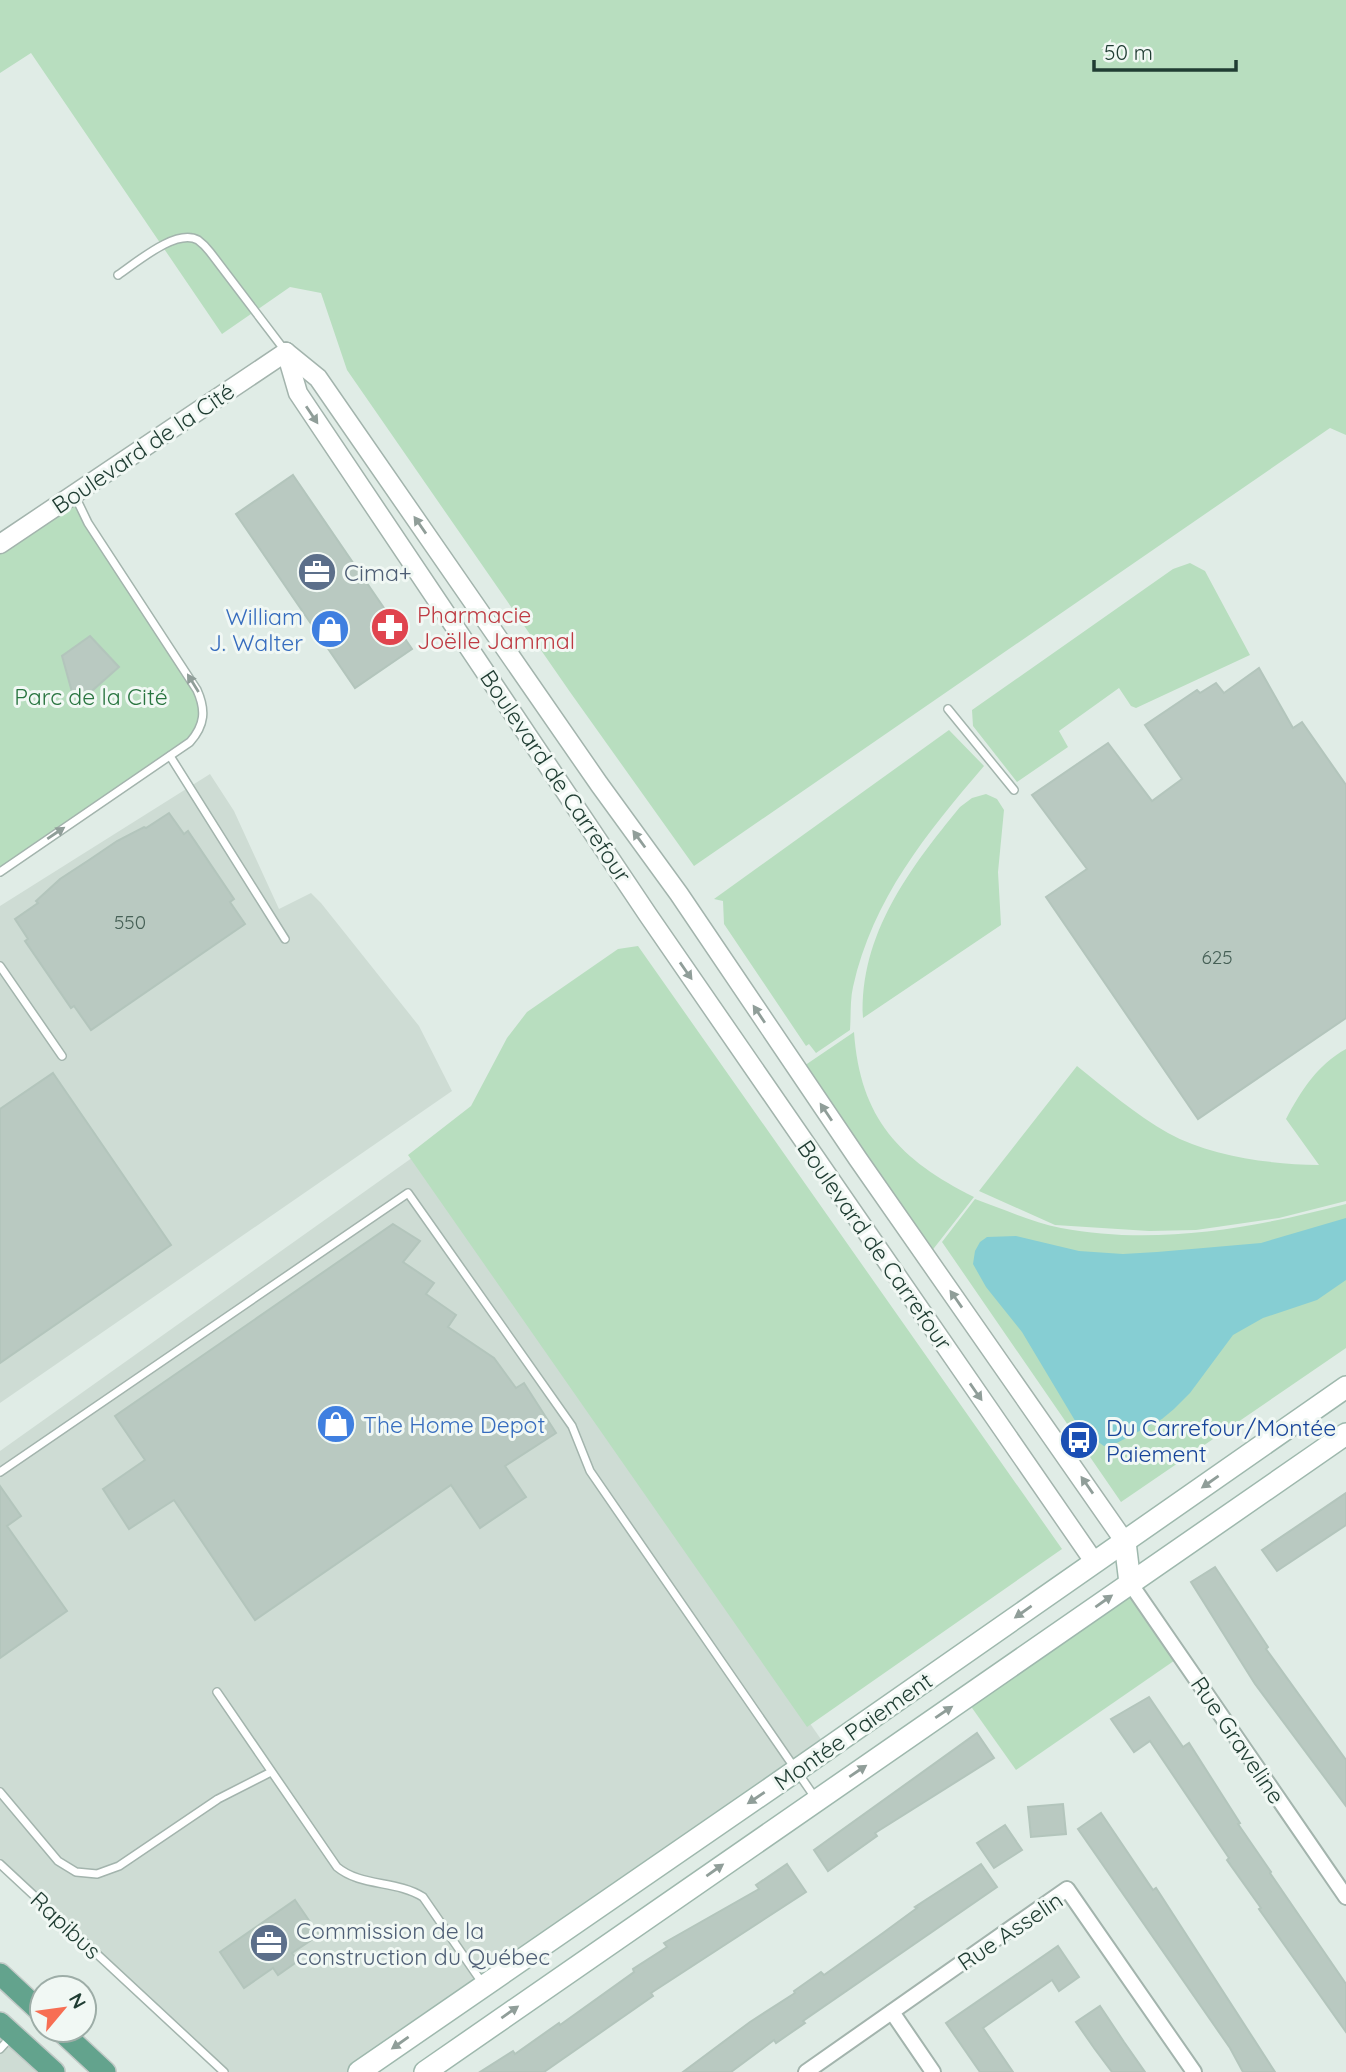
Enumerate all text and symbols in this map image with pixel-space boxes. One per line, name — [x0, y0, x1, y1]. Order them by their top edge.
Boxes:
scale bar — [1094, 28, 1236, 72]
text: 50 m — [1104, 39, 1153, 65]
street label: Boulevard de la Cité — [46, 376, 240, 520]
one-way arrow — [305, 406, 319, 424]
one-way arrow — [413, 516, 427, 534]
office icon: Cima+ — [296, 551, 338, 593]
place label: Cima+ — [344, 558, 412, 587]
place label: Pharmacie Joëlle Jammal — [417, 600, 575, 655]
place label: William J. Walter — [209, 602, 303, 657]
pharmacy icon: Pharmacie Joëlle Jammal — [369, 606, 411, 648]
shop icon: William J. Walter — [309, 608, 351, 650]
street label: Boulevard de Carrefour — [474, 664, 638, 888]
one-way arrow — [186, 674, 199, 693]
park label: Parc de la Cité — [14, 682, 168, 711]
one-way arrow — [47, 826, 65, 840]
one-way arrow — [632, 830, 646, 848]
house number: 550 — [114, 910, 146, 934]
house number: 625 — [1201, 945, 1233, 969]
one-way arrow — [679, 962, 693, 980]
one-way arrow — [753, 1004, 766, 1024]
one-way arrow — [819, 1103, 833, 1121]
street label: Boulevard de Carrefour — [791, 1134, 959, 1356]
one-way arrow — [949, 1290, 963, 1308]
one-way arrow — [969, 1383, 983, 1401]
shop icon: The Home Depot — [315, 1403, 357, 1445]
place label: The Home Depot — [363, 1410, 545, 1439]
place label: Du Carrefour/Montée Paiement — [1106, 1413, 1336, 1468]
bus stop icon: Du Carrefour/Montée Paiement — [1058, 1419, 1100, 1461]
one-way arrow — [1201, 1475, 1219, 1489]
one-way arrow — [1080, 1476, 1094, 1494]
one-way arrow — [1095, 1594, 1113, 1608]
one-way arrow — [1014, 1605, 1032, 1619]
street label: Montée Paiement — [768, 1665, 938, 1796]
street label: Rue Graveline — [1185, 1671, 1291, 1809]
one-way arrow — [935, 1705, 953, 1719]
one-way arrow — [849, 1764, 867, 1778]
one-way arrow — [747, 1791, 765, 1805]
one-way arrow — [706, 1863, 724, 1877]
street label: Rapibus — [25, 1885, 107, 1965]
street label: Rue Asselin — [952, 1885, 1068, 1977]
place label: Commission de la construction du Québec — [296, 1916, 550, 1971]
office icon: Commission de la construction du Québec — [248, 1922, 290, 1964]
north arrow — [28, 1974, 98, 2044]
text: N — [64, 1989, 92, 2013]
one-way arrow — [501, 2005, 519, 2019]
one-way arrow — [391, 2036, 409, 2050]

